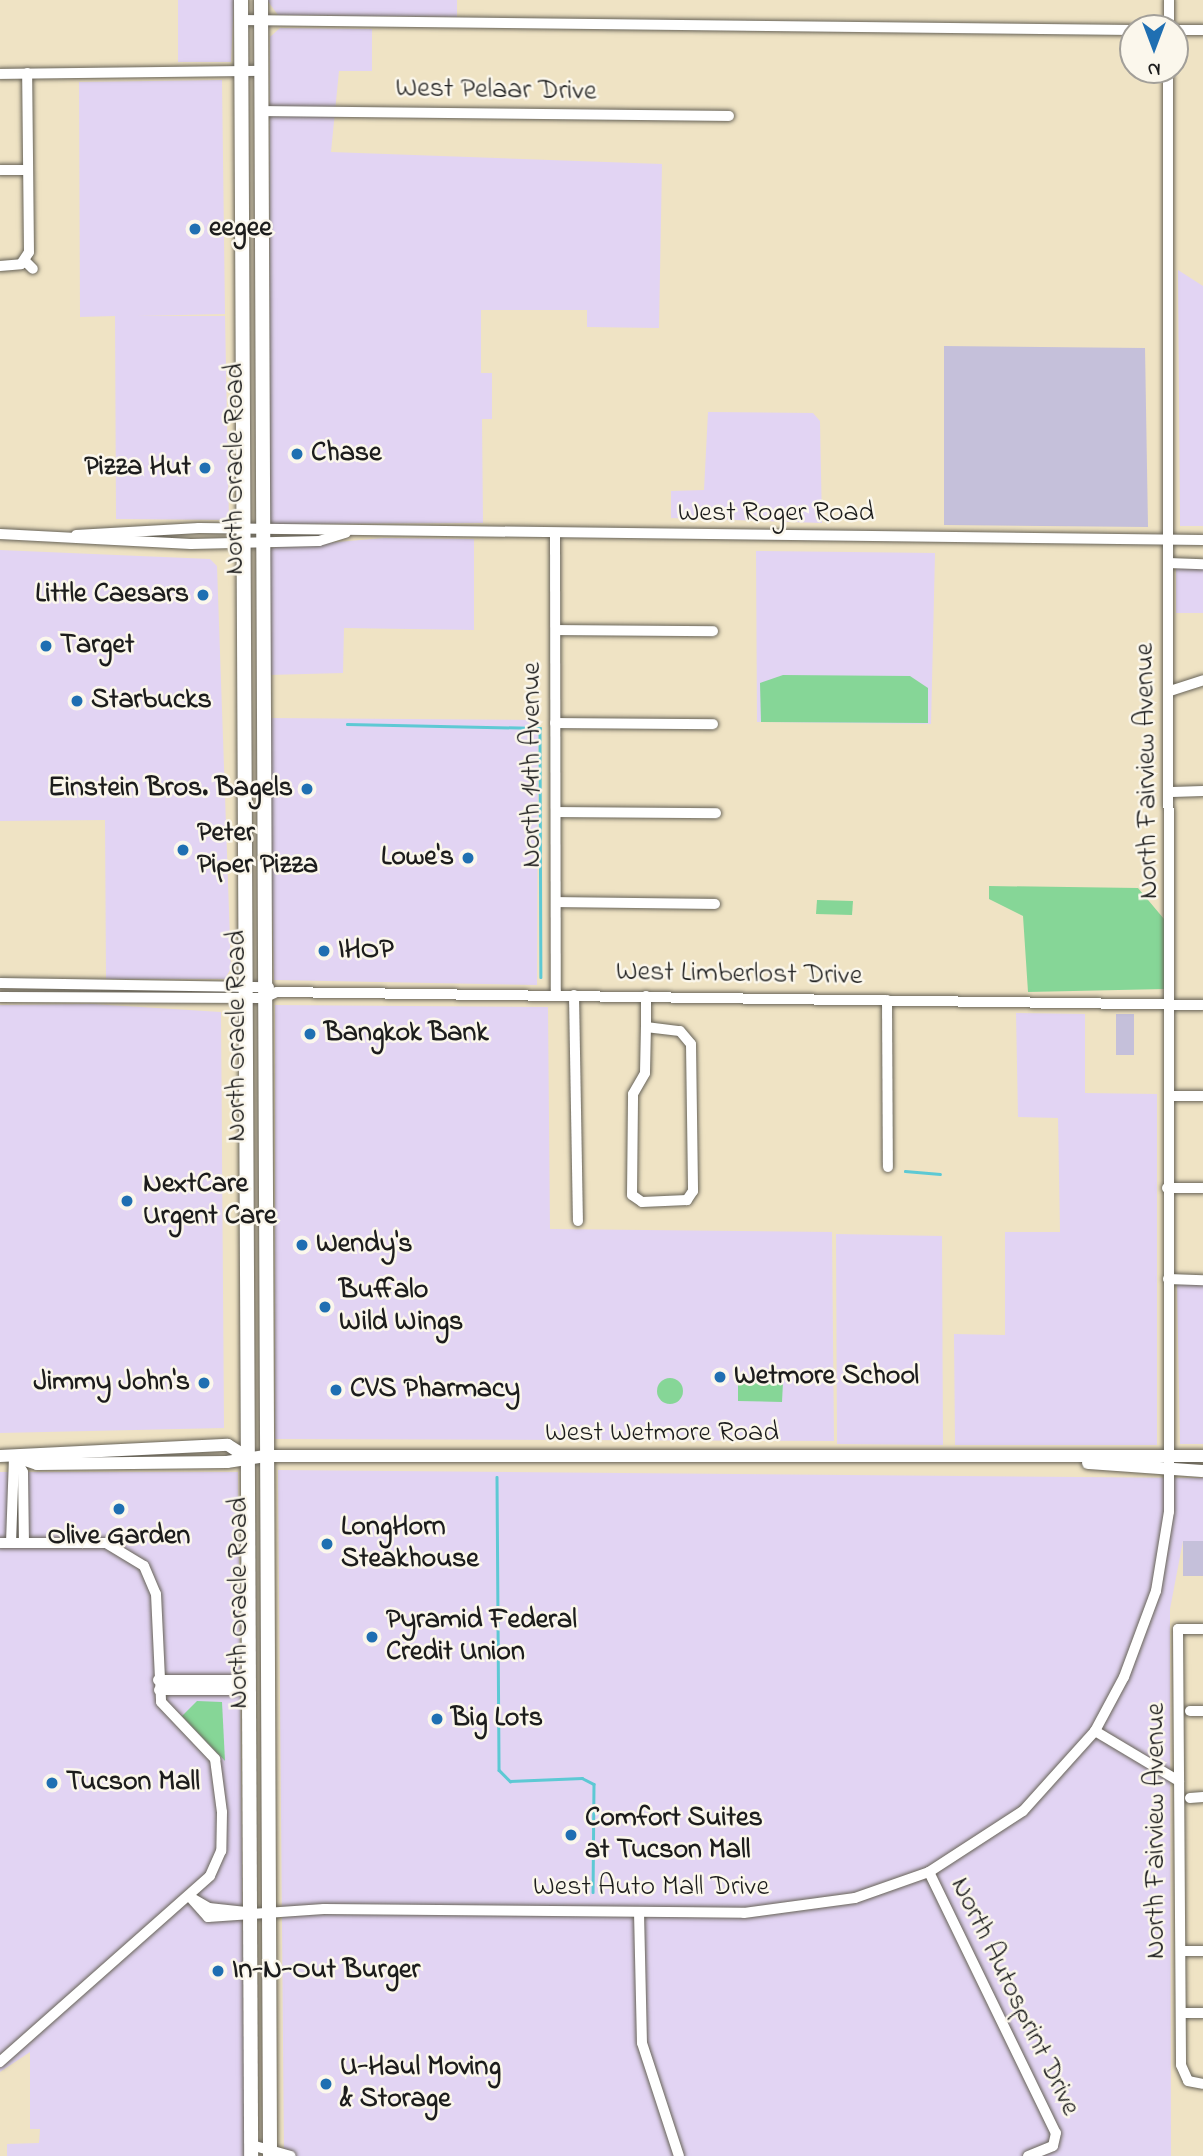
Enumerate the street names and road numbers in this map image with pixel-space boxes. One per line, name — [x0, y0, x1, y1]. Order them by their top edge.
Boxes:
street label: West Pelaar Drive — [395, 72, 597, 110]
street label: North Oracle Road — [219, 363, 253, 575]
street label: West Roger Road — [678, 497, 874, 531]
street label: North Fairview Avenue — [1129, 643, 1167, 899]
street label: North 14th Avenue — [516, 662, 550, 868]
street label: North Oracle Road — [221, 930, 255, 1142]
street label: West Limberlost Drive — [616, 956, 862, 994]
street label: West Wetmore Road — [545, 1417, 779, 1451]
street label: North Oracle Road — [223, 1497, 257, 1709]
street label: North Fairview Avenue — [1140, 1703, 1174, 1959]
street label: West Auto Mall Drive — [533, 1871, 769, 1905]
street label: North Autosprint Drive — [942, 1872, 1086, 2122]

